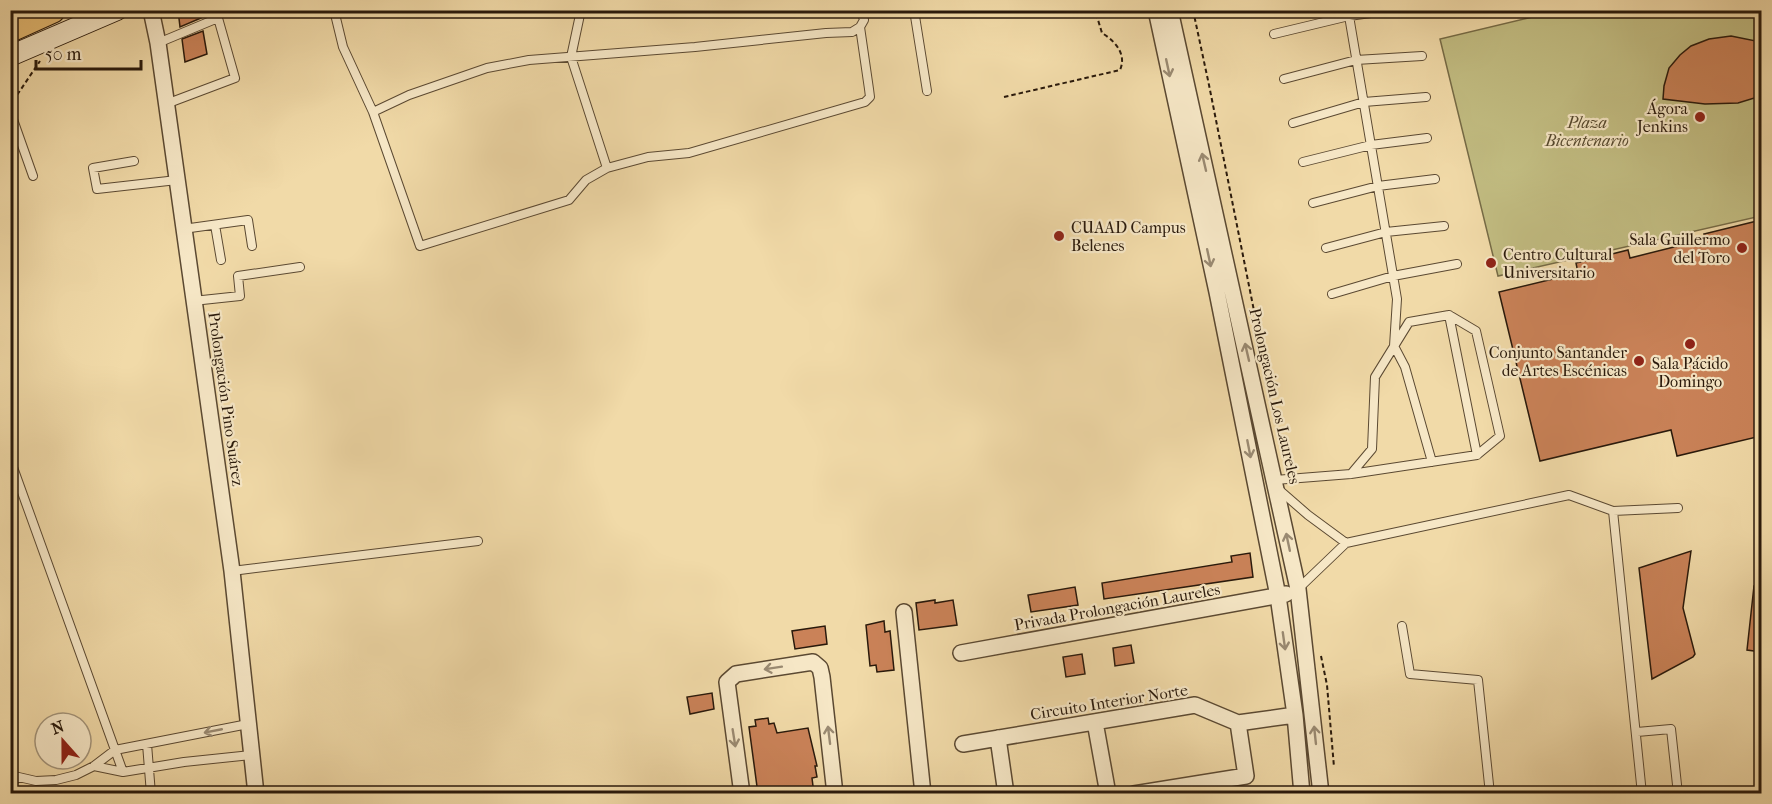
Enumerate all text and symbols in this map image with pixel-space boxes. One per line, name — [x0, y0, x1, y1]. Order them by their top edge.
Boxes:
scale bar — [36, 33, 141, 71]
text: 50 m — [45, 44, 82, 65]
one-way arrow — [1163, 57, 1174, 77]
place label: Ágora Jenkins — [1635, 98, 1689, 136]
marker: Ágora Jenkins — [1693, 110, 1707, 124]
park label: Plaza Bicentenario — [1544, 113, 1629, 150]
one-way arrow — [1198, 152, 1209, 172]
place label: CUAAD Campus Belenes — [1071, 218, 1186, 255]
marker: CUAAD Campus Belenes — [1052, 229, 1066, 243]
place label: Sala Guillermo del Toro — [1629, 230, 1730, 267]
marker: Sala Guillermo del Toro — [1735, 241, 1749, 255]
place label: Centro Cultural Universitario — [1503, 245, 1613, 282]
one-way arrow — [1204, 249, 1216, 268]
marker: Centro Cultural Universitario — [1484, 256, 1498, 270]
street label: Prolongación Los Laureles — [1245, 306, 1305, 486]
street label: Prolongación Pino Suárez — [204, 311, 248, 487]
marker: Sala Pácido Domingo — [1683, 337, 1697, 351]
one-way arrow — [1240, 343, 1252, 362]
place label: Conjunto Santander de Artes Escénicas — [1489, 343, 1627, 380]
marker: Conjunto Santander de Artes Escénicas — [1632, 354, 1646, 368]
place label: Sala Pácido Domingo — [1652, 354, 1728, 391]
one-way arrow — [1243, 440, 1255, 459]
one-way arrow — [1282, 533, 1293, 553]
street label: Privada Prolongación Laureles — [1013, 580, 1222, 634]
one-way arrow — [1279, 630, 1290, 650]
one-way arrow — [763, 663, 783, 674]
street label: Circuito Interior Norte — [1029, 680, 1189, 724]
north arrow — [33, 711, 93, 771]
text: N — [49, 716, 68, 739]
one-way arrow — [204, 726, 224, 737]
one-way arrow — [823, 726, 834, 746]
one-way arrow — [1309, 726, 1320, 746]
one-way arrow — [729, 727, 740, 747]

